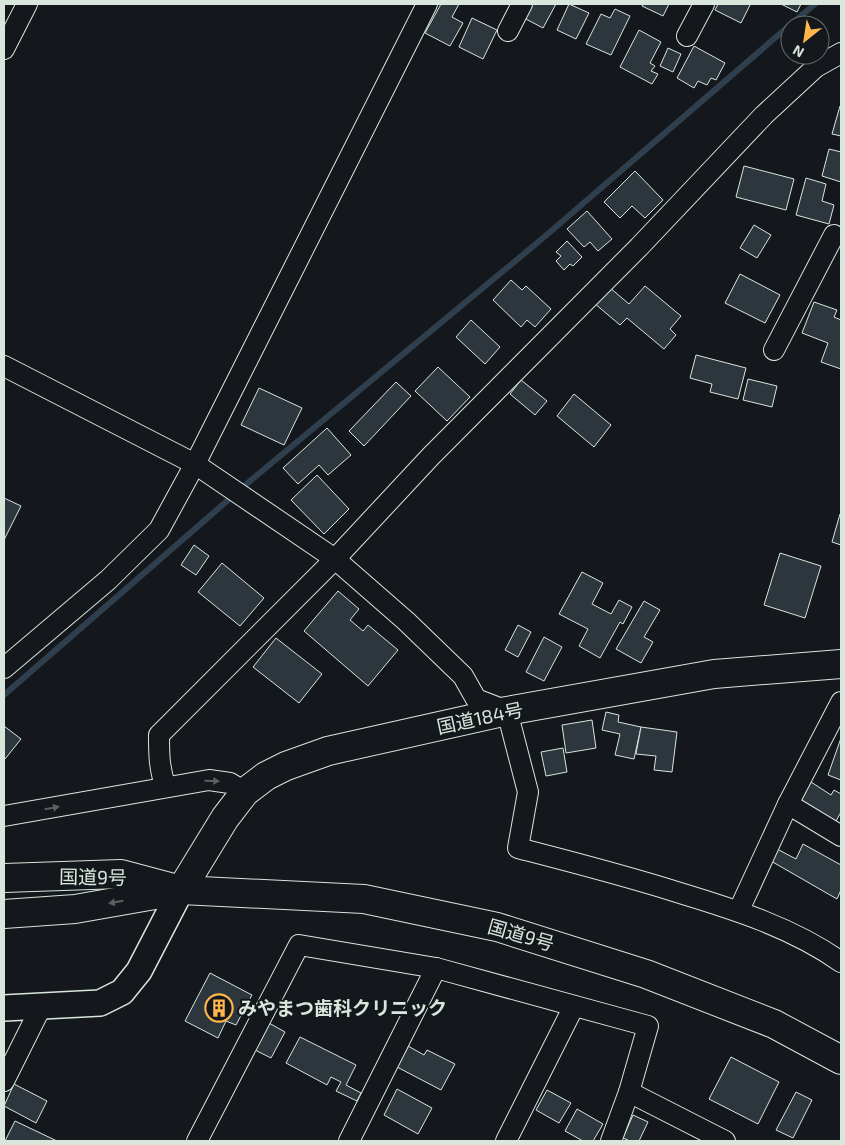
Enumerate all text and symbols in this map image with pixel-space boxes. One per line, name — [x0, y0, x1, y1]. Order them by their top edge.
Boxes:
north arrow — [780, 15, 830, 65]
text: N — [790, 42, 807, 62]
street label: 国道184号 — [435, 697, 525, 738]
one-way arrow — [204, 777, 220, 785]
one-way arrow — [44, 803, 60, 811]
street label: 国道9号 — [59, 864, 127, 889]
one-way arrow — [107, 898, 123, 906]
street label: 国道9号 — [485, 914, 557, 955]
building icon: みやまつ歯科クリニック — [204, 993, 234, 1023]
place label: みやまつ歯科クリニック — [238, 996, 447, 1019]

